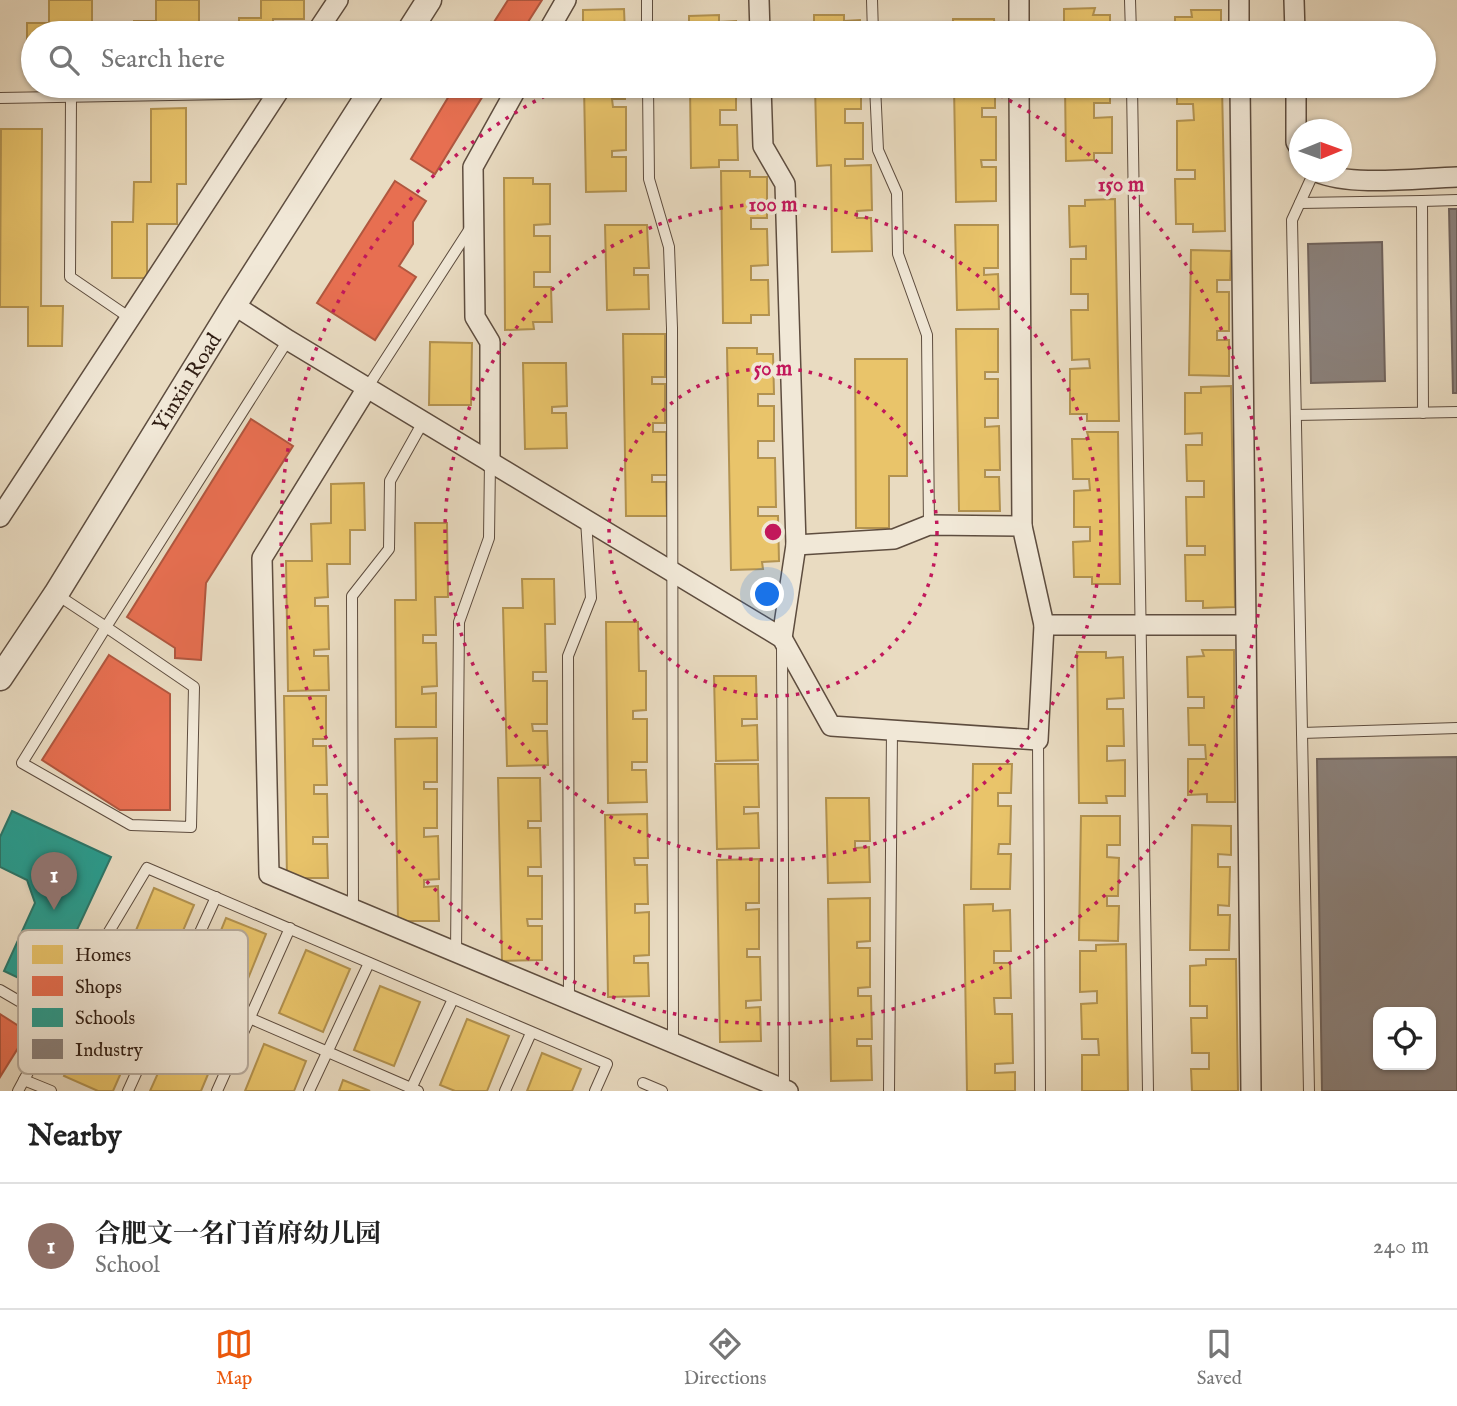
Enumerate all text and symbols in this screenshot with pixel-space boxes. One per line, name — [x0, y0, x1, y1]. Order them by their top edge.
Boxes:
search box — [21, 21, 1436, 98]
icon: search — [45, 41, 83, 79]
text: Search here — [101, 43, 225, 76]
north arrow — [1289, 119, 1352, 182]
text: 150 m — [1098, 172, 1145, 199]
text: 100 m — [748, 192, 798, 219]
street label: Yinxin Road — [147, 328, 229, 437]
text: 50 m — [754, 356, 793, 383]
centre of rings — [761, 520, 785, 544]
your location — [750, 577, 784, 611]
pin: 1 — [31, 852, 77, 910]
legend — [18, 930, 248, 1074]
text: Homes — [75, 944, 131, 968]
text: Shops — [75, 976, 122, 1000]
text: Schools — [75, 1007, 135, 1031]
map controls — [1373, 1007, 1436, 1070]
button: locate — [1373, 1007, 1436, 1070]
text: Industry — [75, 1039, 143, 1063]
text: Nearby — [28, 1118, 121, 1156]
text: 合肥文一名门首府幼儿园 — [95, 1218, 381, 1251]
text: 1 — [47, 1232, 55, 1261]
text: 240 m — [1373, 1232, 1429, 1261]
text: School — [95, 1251, 160, 1280]
tab: Map — [215, 1325, 253, 1391]
tab: Directions — [684, 1325, 766, 1391]
tab: Saved — [1197, 1325, 1242, 1391]

